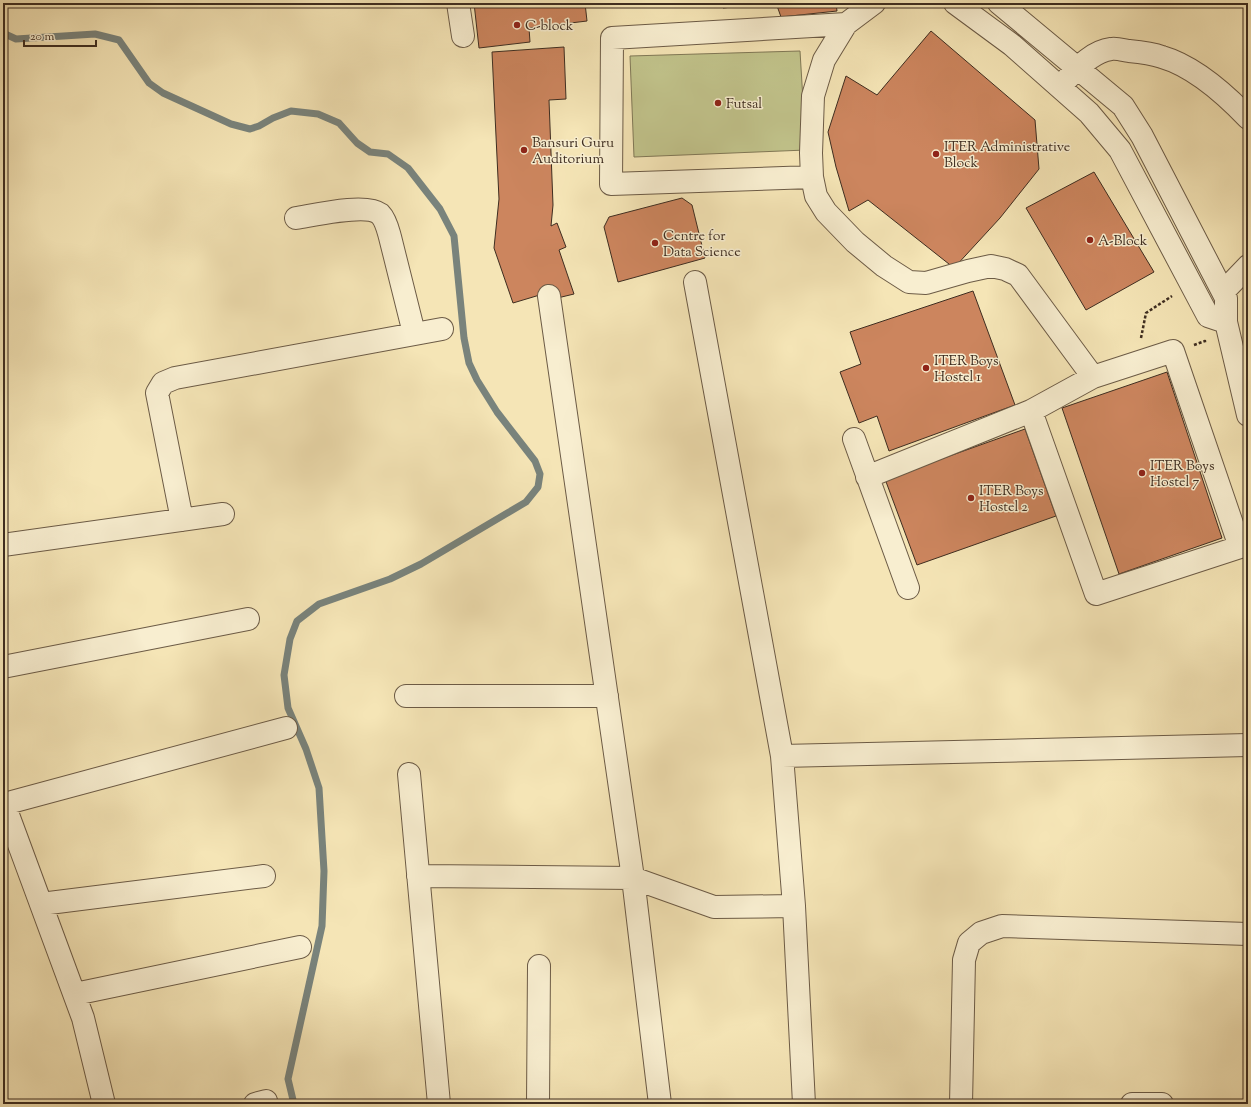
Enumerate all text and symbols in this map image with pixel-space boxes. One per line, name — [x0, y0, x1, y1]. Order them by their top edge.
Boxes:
place label: C-block — [525, 17, 574, 37]
marker: C-block — [512, 20, 522, 30]
scale bar — [24, 22, 96, 48]
text: 20 m — [30, 28, 55, 46]
place label: Futsal — [726, 95, 762, 115]
marker: Futsal — [713, 98, 723, 108]
place label: Bansuri Guru Auditorium — [532, 134, 614, 170]
place label: ITER Administrative Block — [944, 138, 1070, 174]
marker: Bansuri Guru Auditorium — [519, 145, 529, 155]
marker: ITER Administrative Block — [931, 149, 941, 159]
place label: Centre for Data Science — [663, 227, 741, 263]
place label: A-Block — [1098, 232, 1148, 252]
marker: A-Block — [1085, 235, 1095, 245]
marker: Centre for Data Science — [650, 238, 660, 248]
place label: ITER Boys Hostel 1 — [934, 352, 998, 388]
marker: ITER Boys Hostel 1 — [921, 363, 931, 373]
place label: ITER Boys Hostel 7 — [1150, 457, 1214, 493]
marker: ITER Boys Hostel 7 — [1137, 468, 1147, 478]
place label: ITER Boys Hostel 2 — [979, 482, 1043, 518]
marker: ITER Boys Hostel 2 — [966, 493, 976, 503]

